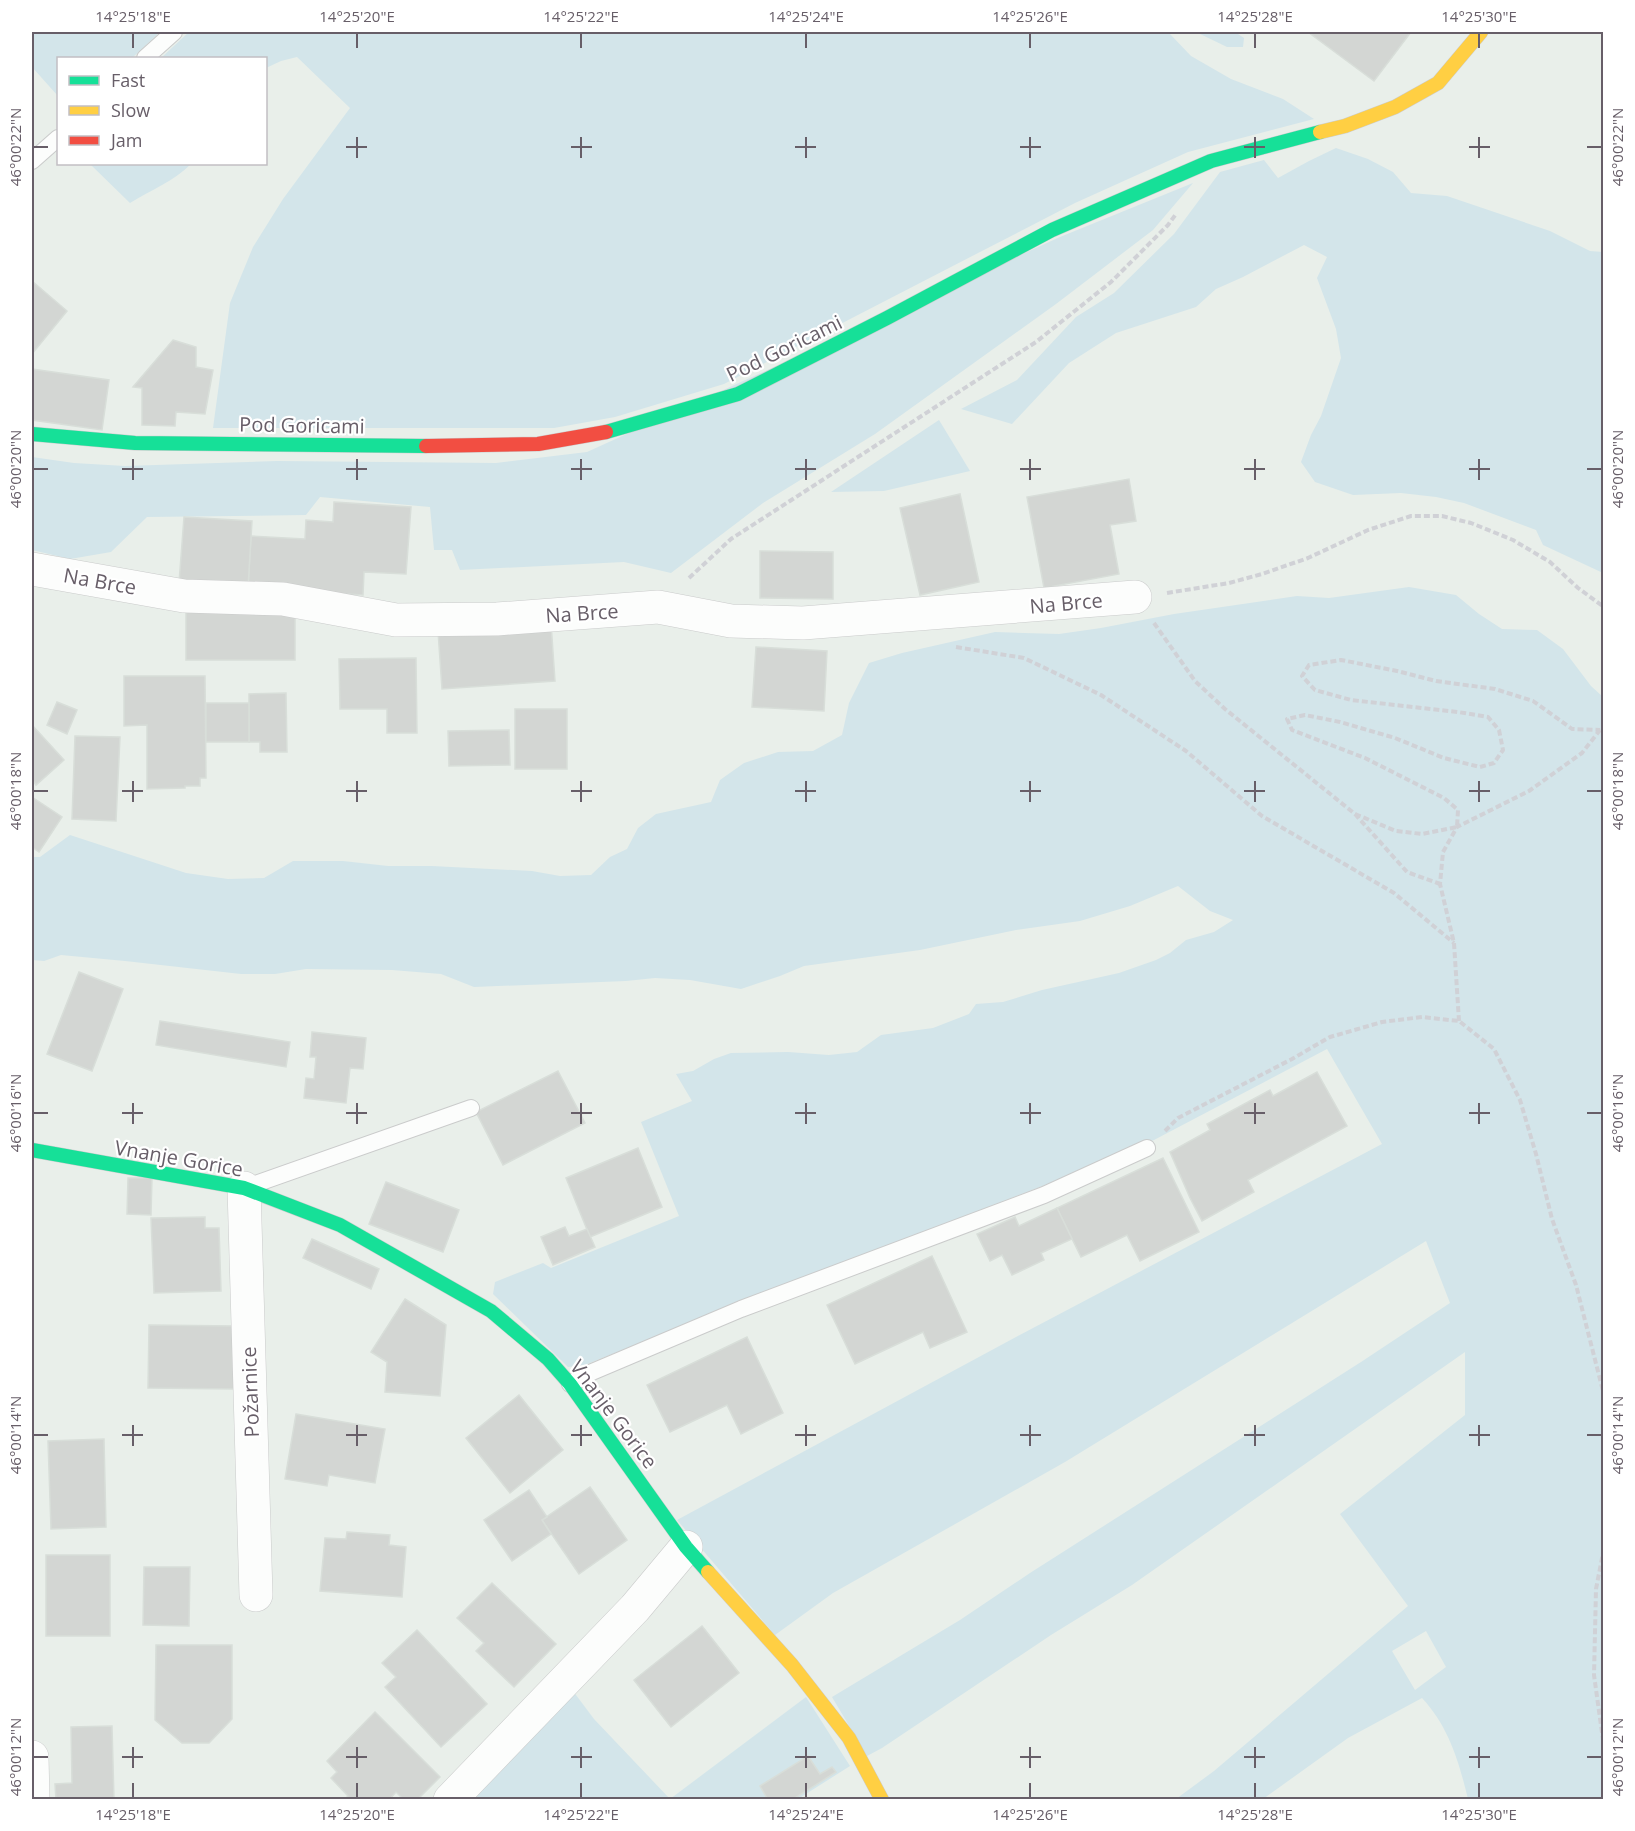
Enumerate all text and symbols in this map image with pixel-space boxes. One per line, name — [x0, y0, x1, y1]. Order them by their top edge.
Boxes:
text: 14°25'18"E — [95, 6, 171, 26]
text: 14°25'20"E — [319, 6, 395, 26]
text: 14°25'22"E — [543, 6, 619, 26]
text: 14°25'24"E — [768, 6, 844, 26]
text: 14°25'26"E — [992, 6, 1068, 26]
text: 14°25'28"E — [1217, 6, 1293, 26]
text: 14°25'30"E — [1441, 6, 1517, 26]
legend — [57, 57, 267, 165]
text: Fast — [111, 68, 145, 92]
text: Slow — [111, 98, 150, 122]
text: 46°00'22"N — [5, 108, 25, 186]
text: 46°00'22"N — [1607, 108, 1627, 186]
text: Jam — [109, 128, 143, 152]
street label: Pod Goricami — [722, 308, 846, 388]
street label: Pod Goricami — [239, 410, 365, 440]
text: 46°00'20"N — [5, 430, 25, 508]
text: 46°00'20"N — [1607, 430, 1627, 508]
street label: Na Brce — [62, 561, 138, 601]
street label: Na Brce — [1028, 586, 1104, 620]
street label: Na Brce — [545, 597, 619, 629]
text: 46°00'18"N — [5, 752, 25, 830]
text: 46°00'18"N — [1607, 752, 1627, 830]
text: 46°00'16"N — [5, 1074, 25, 1152]
text: 46°00'16"N — [1607, 1074, 1627, 1152]
street label: Vnanje Gorice — [113, 1133, 245, 1183]
street label: Požarnice — [235, 1346, 265, 1438]
street label: Vnanje Gorice — [564, 1354, 664, 1474]
text: 46°00'14"N — [5, 1396, 25, 1474]
text: 46°00'14"N — [1607, 1396, 1627, 1474]
text: 46°00'12"N — [5, 1718, 25, 1796]
text: 46°00'12"N — [1607, 1718, 1627, 1796]
text: 14°25'18"E — [95, 1804, 171, 1824]
text: 14°25'20"E — [319, 1804, 395, 1824]
text: 14°25'22"E — [543, 1804, 619, 1824]
text: 14°25'24"E — [768, 1804, 844, 1824]
text: 14°25'26"E — [992, 1804, 1068, 1824]
text: 14°25'28"E — [1217, 1804, 1293, 1824]
text: 14°25'30"E — [1441, 1804, 1517, 1824]

